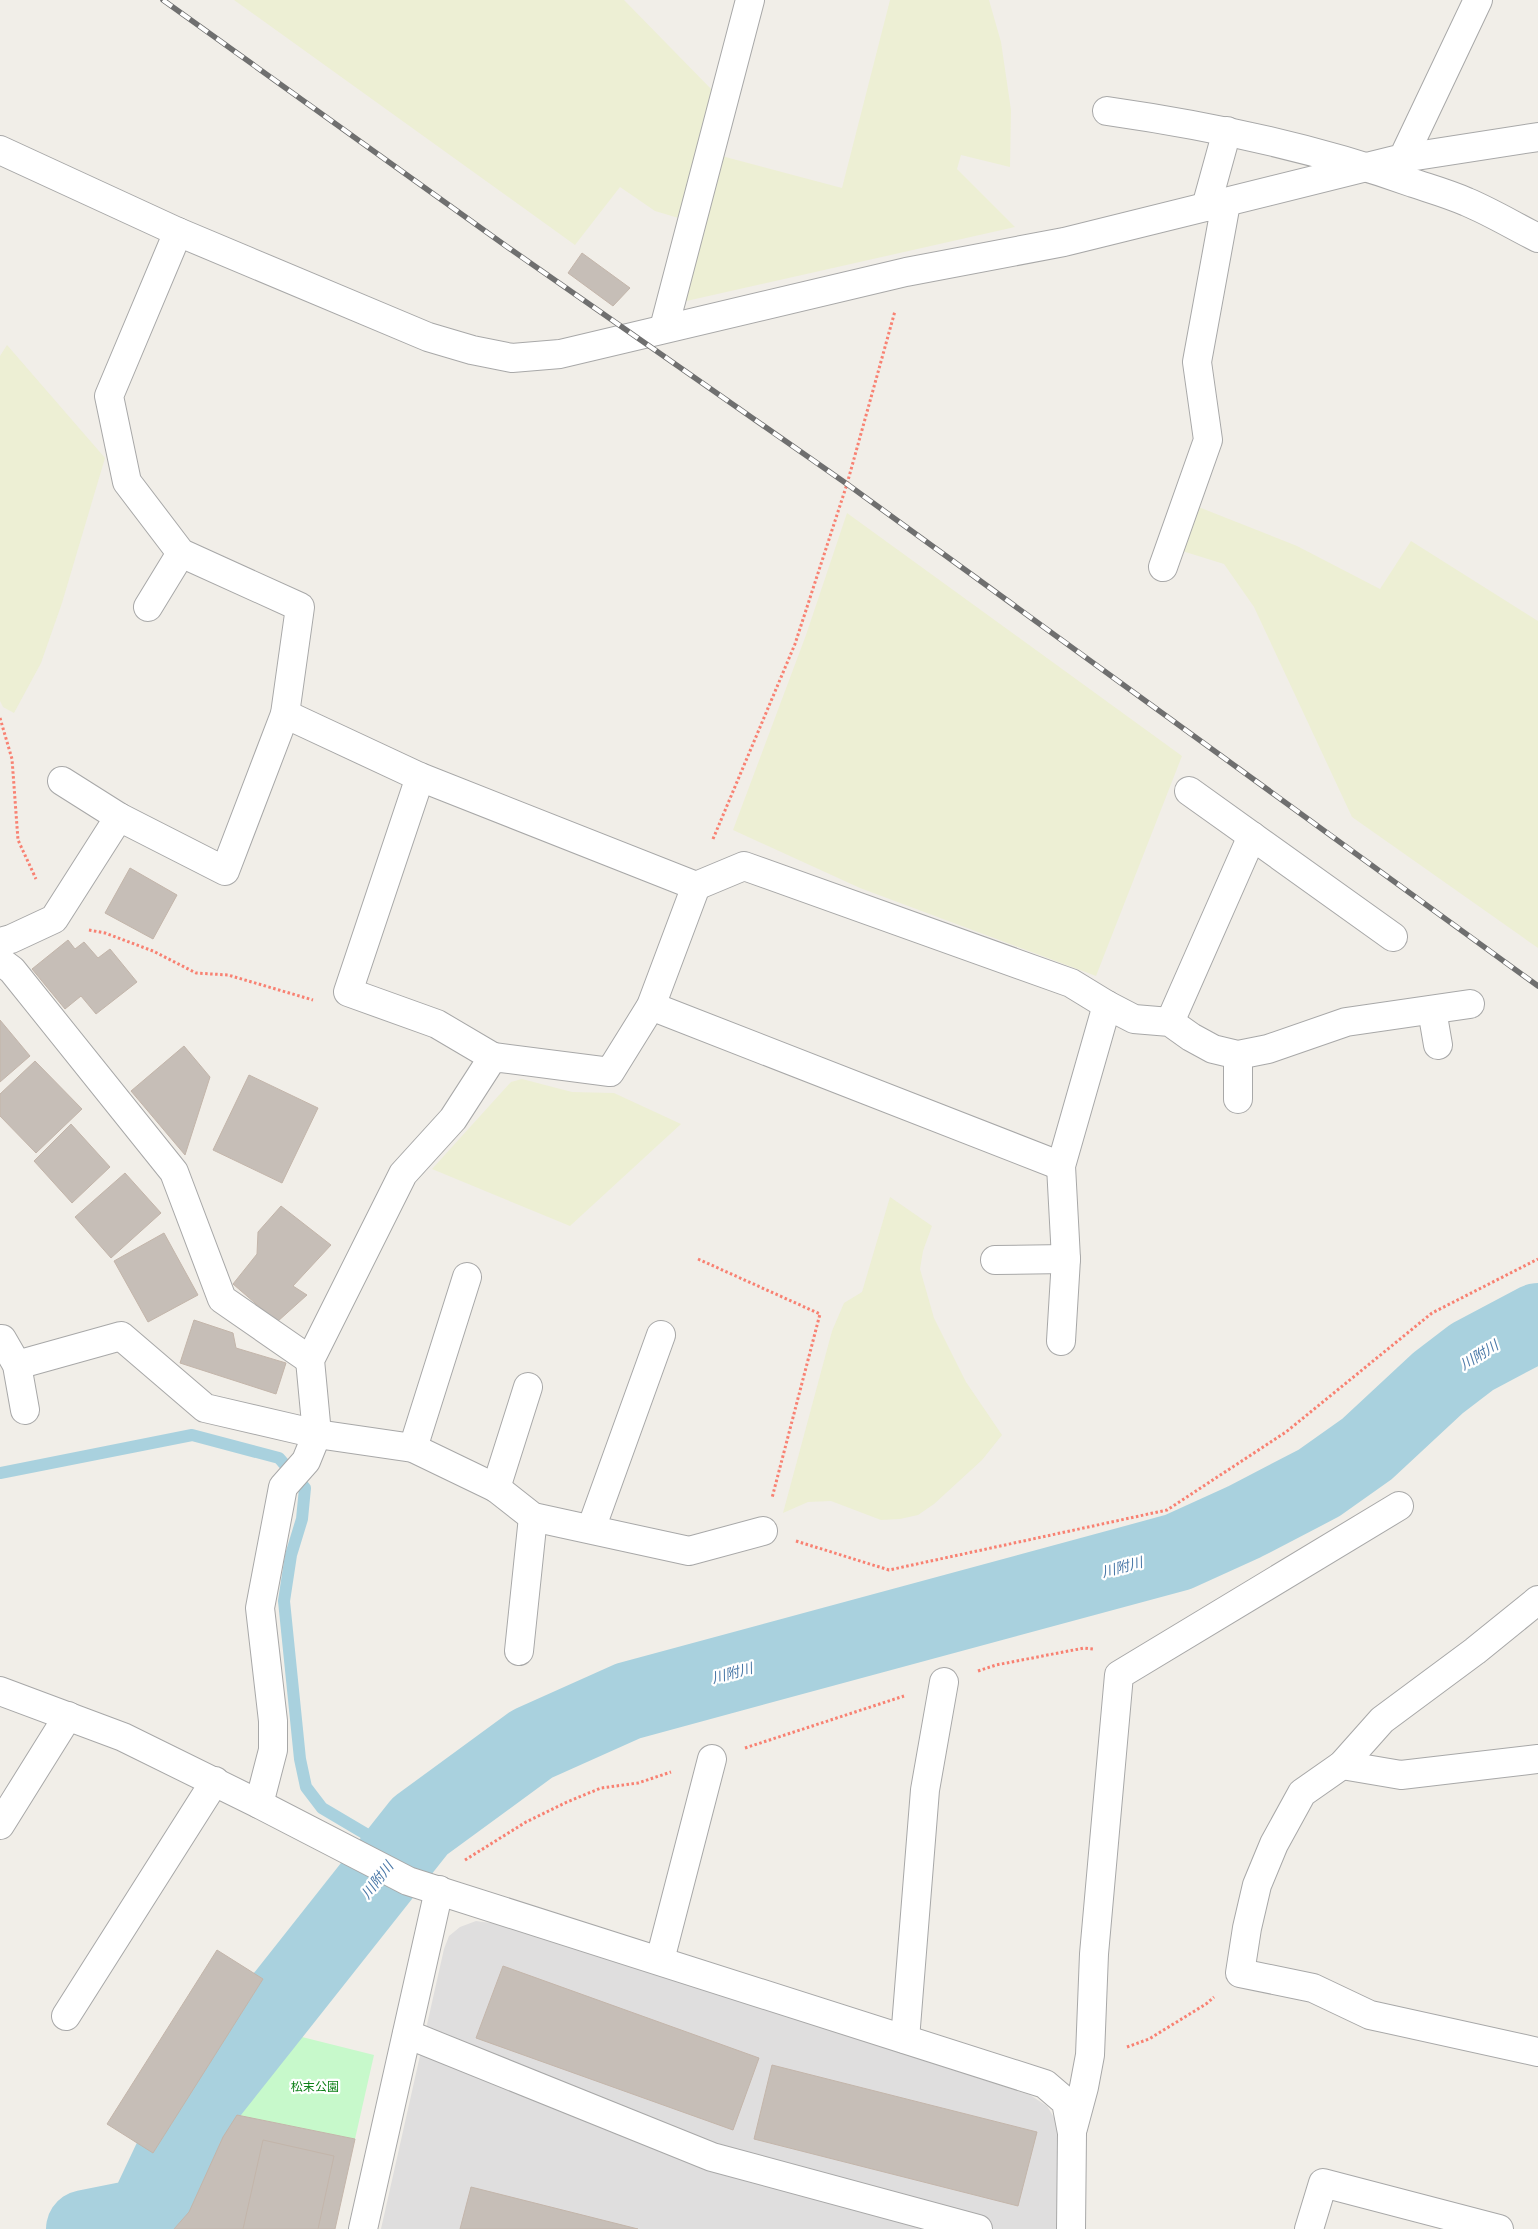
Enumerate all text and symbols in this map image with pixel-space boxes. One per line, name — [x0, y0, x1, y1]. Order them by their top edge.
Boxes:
water label: 川附川 — [1456, 1335, 1503, 1374]
water label: 川附川 — [1099, 1552, 1147, 1581]
water label: 川附川 — [709, 1658, 757, 1687]
water label: 川附川 — [357, 1856, 398, 1902]
park label: 松末公園 — [291, 2079, 339, 2094]

